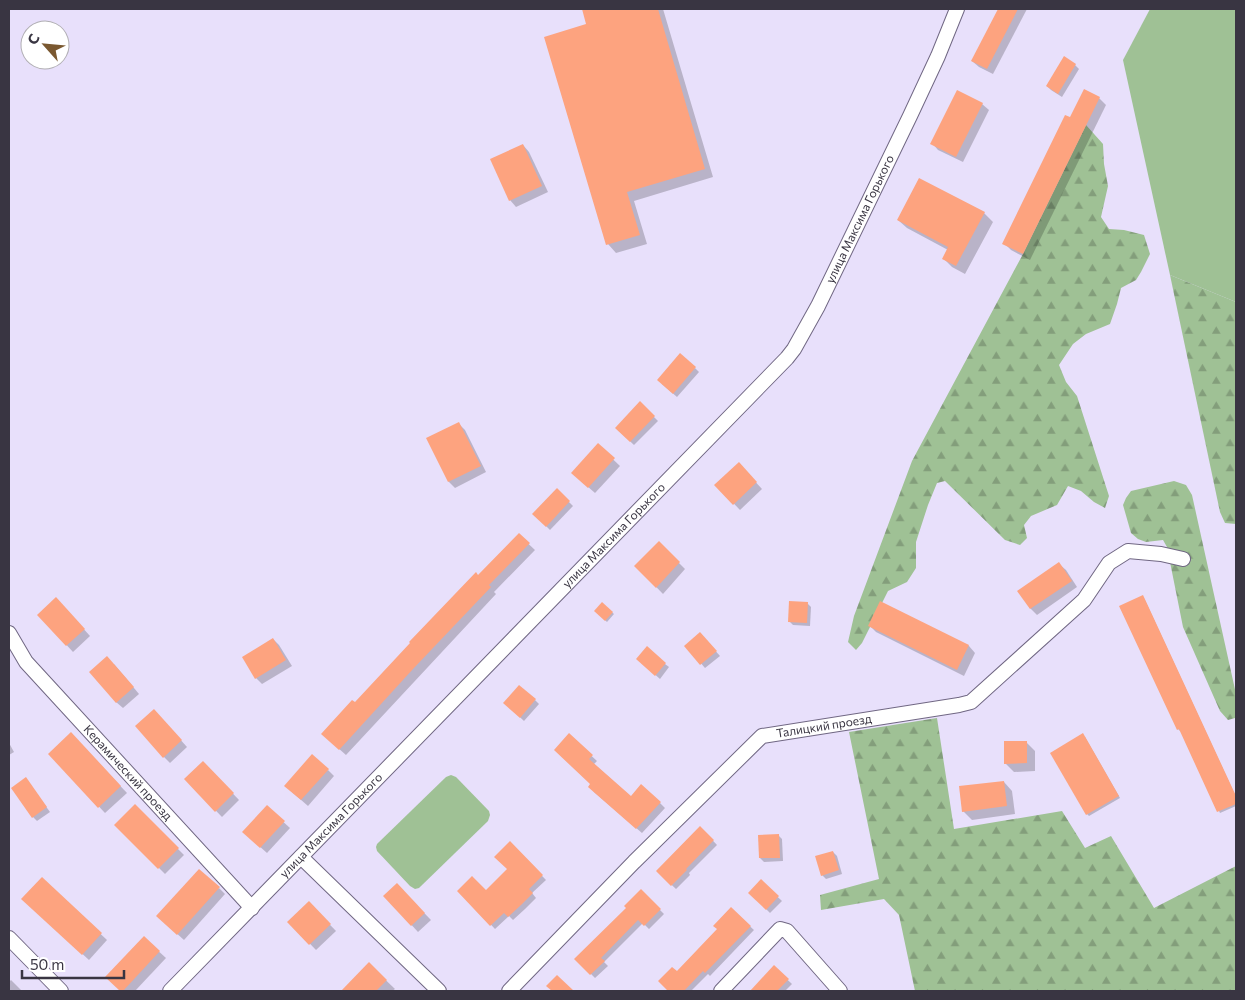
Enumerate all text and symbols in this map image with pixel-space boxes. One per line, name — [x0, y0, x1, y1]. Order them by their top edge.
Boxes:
north arrow — [20, 20, 70, 70]
text: С — [23, 31, 43, 47]
street label: улица Максима Горького — [822, 152, 896, 285]
street label: улица Максима Горького — [559, 480, 667, 590]
street label: Талицкий проезд — [775, 711, 873, 740]
street label: Керамический проезд — [81, 722, 176, 822]
street label: улица Максима Горького — [276, 770, 385, 880]
scale bar — [22, 948, 125, 980]
text: 50 m — [30, 955, 64, 973]

